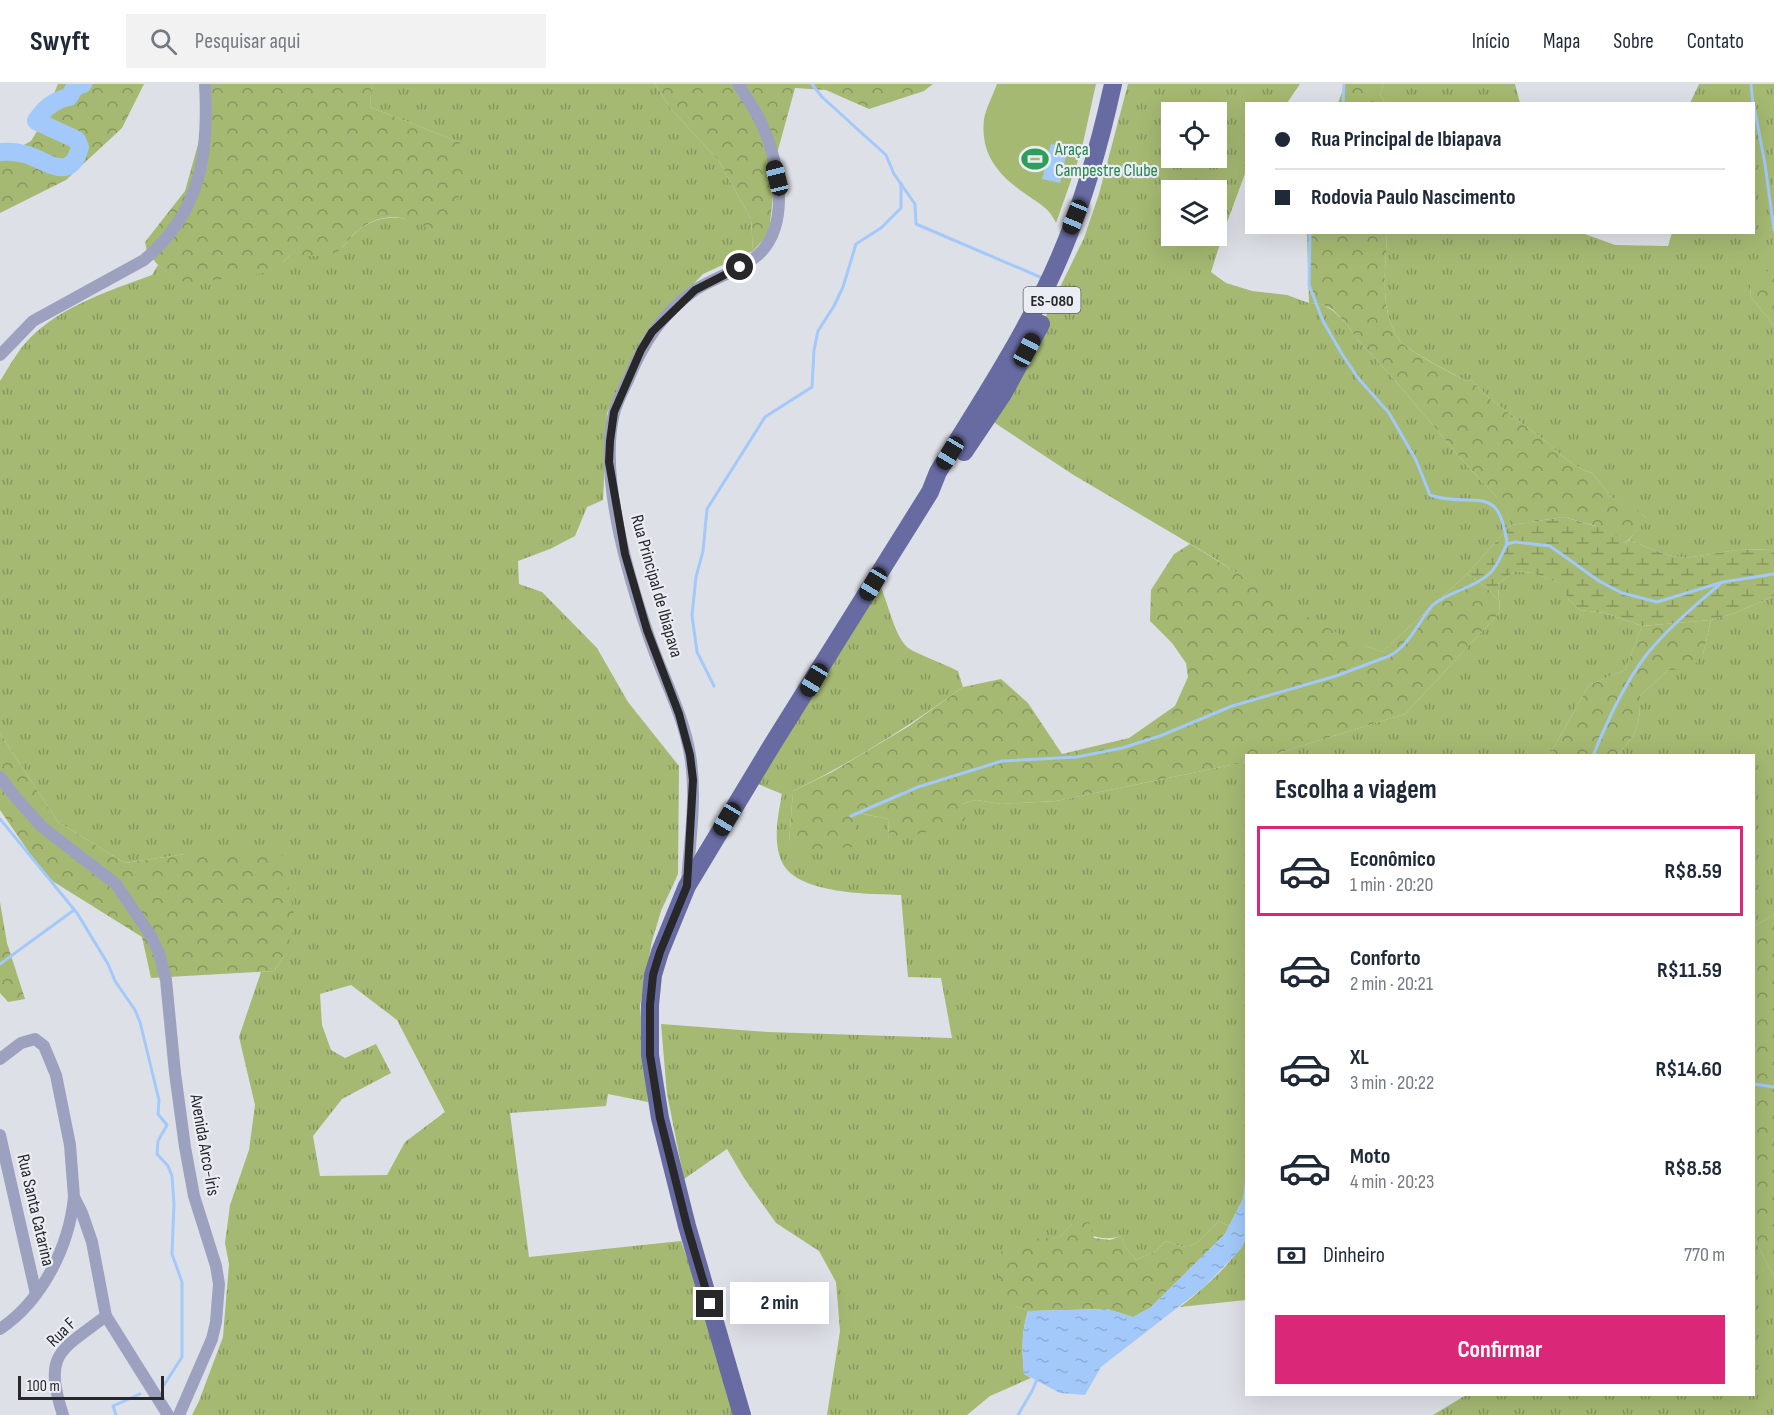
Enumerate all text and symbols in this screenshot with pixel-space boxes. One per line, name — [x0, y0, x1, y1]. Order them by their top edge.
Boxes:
search box — [126, 14, 546, 68]
text: Swyft — [30, 25, 90, 58]
icon: search — [147, 25, 180, 58]
text: Pesquisar aqui — [195, 28, 300, 55]
text: Início — [1472, 29, 1510, 54]
text: Mapa — [1543, 29, 1580, 54]
text: Sobre — [1613, 29, 1654, 54]
text: Contato — [1687, 29, 1744, 54]
map controls — [1161, 102, 1227, 246]
button: locate — [1161, 102, 1227, 168]
text: Rua Principal de Ibiapava — [1311, 126, 1501, 153]
place label: Araça Campestre Clube — [1054, 139, 1158, 181]
sports icon: Araça Campestre Clube — [1020, 144, 1050, 174]
car — [764, 158, 790, 198]
button: layers — [1161, 180, 1227, 246]
text: Rodovia Paulo Nascimento — [1311, 184, 1516, 211]
car — [1060, 197, 1090, 237]
route start — [726, 253, 753, 280]
road number: ES-080 — [1024, 287, 1080, 313]
car — [1011, 330, 1043, 370]
car — [933, 433, 967, 473]
street label: Rua Principal de Ibiapava — [626, 512, 687, 660]
car — [856, 564, 890, 604]
car — [797, 660, 831, 700]
text: Escolha a viagem — [1275, 774, 1437, 806]
car — [710, 799, 744, 839]
icon: car — [1278, 844, 1332, 898]
text: Econômico — [1350, 846, 1436, 873]
text: R$8.59 — [1665, 858, 1722, 885]
text: 1 min · 20:20 — [1350, 873, 1434, 897]
icon: car — [1278, 943, 1332, 997]
text: Conforto — [1350, 945, 1421, 972]
text: R$11.59 — [1657, 957, 1722, 984]
text: 2 min · 20:21 — [1350, 972, 1433, 996]
icon: car — [1278, 1042, 1332, 1096]
text: XL — [1350, 1044, 1369, 1071]
text: R$14.60 — [1656, 1056, 1722, 1083]
text: 3 min · 20:22 — [1350, 1071, 1434, 1095]
street label: Avenida Arco-Íris — [185, 1092, 224, 1197]
icon: car — [1278, 1141, 1332, 1195]
text: Moto — [1350, 1143, 1390, 1170]
street label: Rua Santa Catarina — [12, 1152, 59, 1268]
text: R$8.58 — [1665, 1155, 1722, 1182]
text: 4 min · 20:23 — [1350, 1170, 1434, 1194]
icon: cash — [1275, 1239, 1308, 1272]
text: Dinheiro — [1323, 1242, 1385, 1269]
text: 770 m — [1684, 1243, 1725, 1267]
callout: 2 min — [731, 1283, 830, 1325]
route end — [696, 1290, 723, 1317]
text: 2 min — [760, 1291, 799, 1315]
street label: Rua F — [42, 1313, 80, 1351]
button: Confirmar — [1275, 1315, 1725, 1384]
scale bar — [18, 1373, 164, 1400]
text: 100 m — [27, 1377, 60, 1396]

